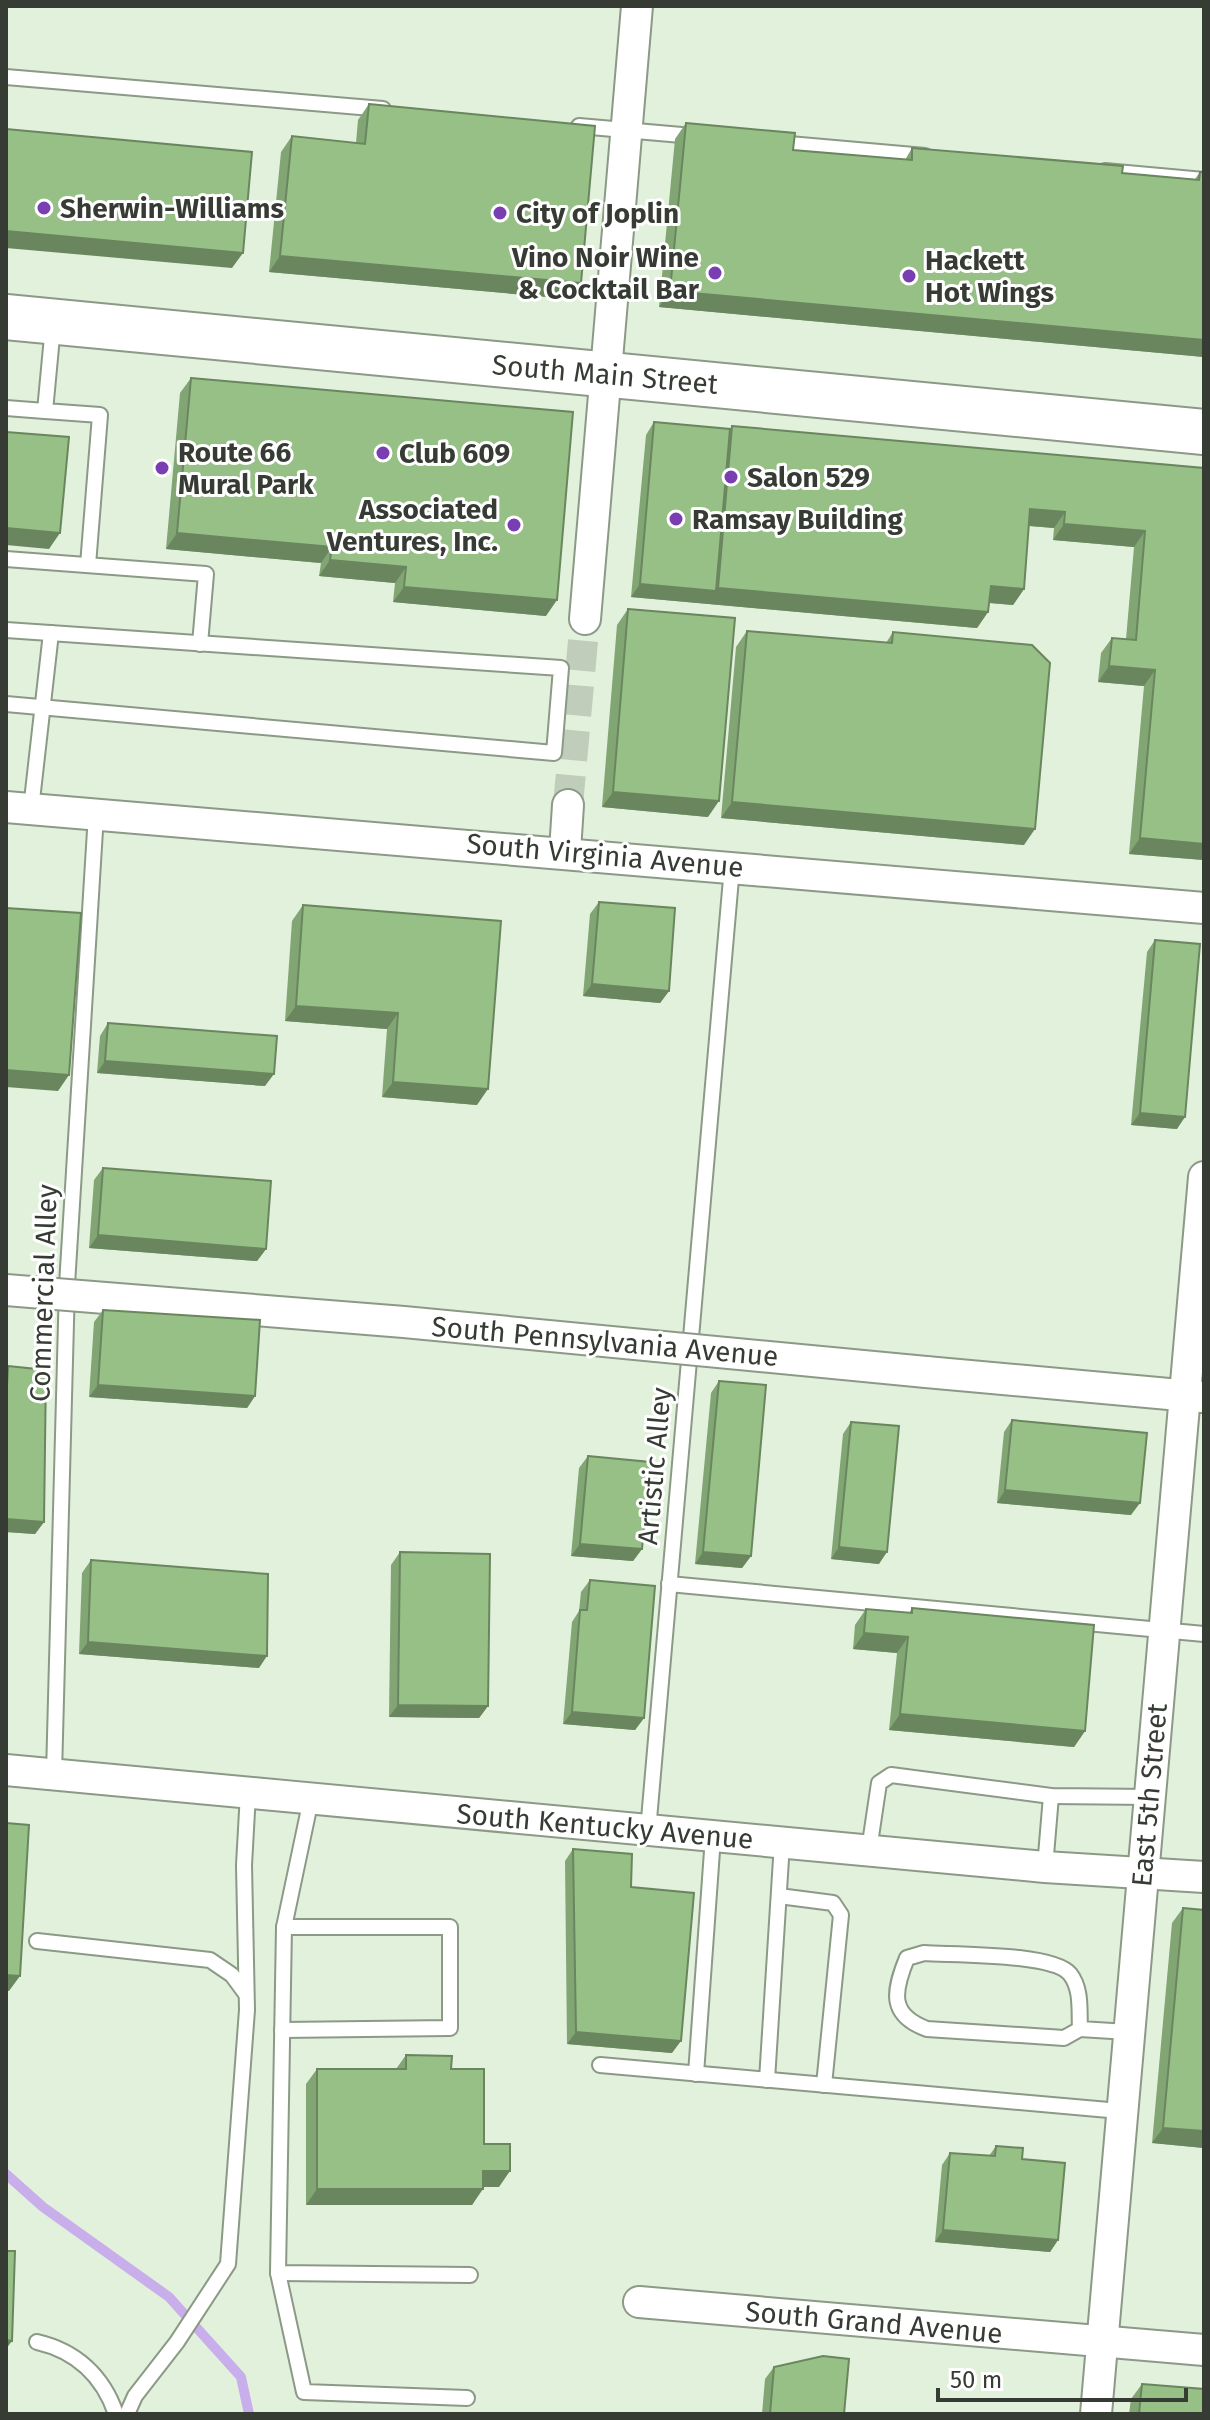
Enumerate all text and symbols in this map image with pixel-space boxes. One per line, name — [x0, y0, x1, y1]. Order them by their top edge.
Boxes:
place label: Sherwin-Williams — [60, 192, 284, 225]
place label: City of Joplin — [516, 197, 679, 230]
marker: Sherwin-Williams — [35, 199, 53, 217]
marker: City of Joplin — [491, 204, 509, 222]
place label: Vino Noir Wine & Cocktail Bar — [511, 241, 700, 306]
place label: Hackett Hot Wings — [925, 244, 1054, 309]
marker: Vino Noir Wine & Cocktail Bar — [706, 264, 724, 282]
marker: Hackett Hot Wings — [900, 267, 918, 285]
street label: South Main Street — [491, 348, 720, 401]
place label: Route 66 Mural Park — [178, 436, 314, 501]
place label: Club 609 — [399, 437, 510, 470]
marker: Club 609 — [374, 444, 392, 462]
marker: Route 66 Mural Park — [153, 459, 171, 477]
place label: Salon 529 — [747, 461, 870, 494]
marker: Salon 529 — [722, 468, 740, 486]
place label: Associated Ventures, Inc. — [326, 493, 498, 558]
place label: Ramsay Building — [692, 503, 904, 536]
marker: Ramsay Building — [667, 510, 685, 528]
marker: Associated Ventures, Inc. — [505, 516, 523, 534]
street label: South Virginia Avenue — [465, 827, 745, 884]
street label: Commercial Alley — [23, 1183, 64, 1402]
street label: South Pennsylvania Avenue — [430, 1310, 780, 1373]
street label: Artistic Alley — [631, 1386, 678, 1546]
street label: East 5th Street — [1125, 1701, 1174, 1888]
street label: South Kentucky Avenue — [455, 1797, 755, 1856]
street label: South Grand Avenue — [744, 2295, 1004, 2350]
scale bar — [938, 2352, 1186, 2402]
text: 50 m — [950, 2366, 1002, 2394]

